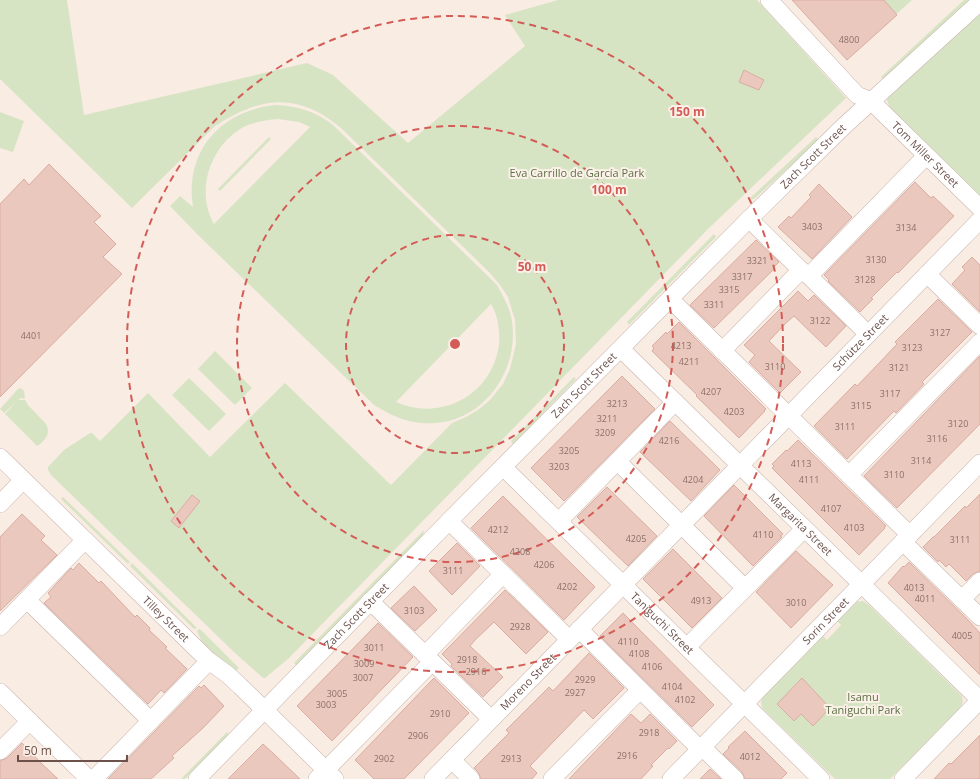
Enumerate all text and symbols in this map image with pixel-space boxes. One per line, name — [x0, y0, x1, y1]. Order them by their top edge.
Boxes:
house number: 4800 — [839, 33, 859, 46]
text: 150 m — [669, 103, 705, 120]
street label: Tom Miller Street — [889, 118, 963, 190]
street label: Zach Scott Street — [776, 120, 849, 192]
park label: Eva Carrillo de García Park — [510, 165, 645, 180]
text: 100 m — [591, 181, 627, 198]
house number: 3403 — [802, 220, 822, 233]
house number: 3134 — [896, 221, 916, 234]
house number: 3130 — [866, 253, 886, 266]
house number: 3321 — [747, 254, 767, 267]
text: 50 m — [518, 258, 546, 275]
house number: 3317 — [732, 270, 752, 283]
house number: 3128 — [855, 273, 875, 286]
house number: 3315 — [719, 283, 739, 296]
house number: 3311 — [704, 298, 724, 311]
street label: Schütze Street — [829, 310, 891, 374]
house number: 3122 — [810, 314, 830, 327]
house number: 3127 — [930, 326, 950, 339]
house number: 4401 — [21, 329, 41, 342]
centre of rings — [448, 337, 462, 351]
house number: 4213 — [671, 339, 691, 352]
house number: 3123 — [902, 341, 922, 354]
street label: Zach Scott Street — [548, 349, 619, 421]
house number: 4211 — [679, 355, 699, 368]
house number: 3110 — [765, 360, 785, 373]
house number: 3121 — [889, 361, 909, 374]
house number: 4207 — [701, 385, 721, 398]
house number: 3117 — [880, 387, 900, 400]
house number: 3213 — [607, 397, 627, 410]
house number: 3115 — [851, 399, 871, 412]
house number: 4203 — [724, 405, 744, 418]
house number: 3211 — [597, 412, 617, 425]
house number: 3120 — [948, 417, 968, 430]
house number: 3111 — [835, 420, 855, 433]
house number: 3209 — [595, 426, 615, 439]
house number: 3116 — [927, 432, 947, 445]
house number: 4216 — [659, 434, 679, 447]
house number: 3205 — [559, 444, 579, 457]
house number: 3114 — [911, 454, 931, 467]
house number: 4113 — [791, 457, 811, 470]
house number: 3203 — [549, 460, 569, 473]
house number: 3110 — [884, 468, 904, 481]
house number: 4204 — [683, 473, 703, 486]
house number: 4111 — [799, 473, 819, 486]
street label: Margarita Street — [766, 490, 836, 559]
house number: 4107 — [821, 502, 841, 515]
house number: 4103 — [844, 521, 864, 534]
house number: 4212 — [488, 523, 508, 536]
house number: 4110 — [753, 528, 773, 541]
house number: 4205 — [626, 532, 646, 545]
house number: 3111 — [950, 533, 970, 546]
house number: 4208 — [510, 545, 530, 558]
house number: 4206 — [534, 558, 554, 571]
house number: 3111 — [443, 564, 463, 577]
street label: Zach Scott Street — [320, 579, 392, 652]
house number: 4202 — [557, 580, 577, 593]
house number: 4013 — [904, 581, 924, 594]
street label: Taniguchi Street — [628, 588, 697, 657]
street label: Tilley Street — [140, 592, 193, 645]
house number: 4011 — [915, 592, 935, 605]
house number: 4913 — [691, 594, 711, 607]
street label: Sorin Street — [799, 594, 852, 647]
house number: 3010 — [786, 596, 806, 609]
house number: 3103 — [404, 604, 424, 617]
house number: 2928 — [510, 620, 530, 633]
house number: 4005 — [952, 629, 972, 642]
house number: 4110 — [618, 635, 638, 648]
house number: 3011 — [364, 641, 384, 654]
house number: 4108 — [629, 647, 649, 660]
street label: Moreno Street — [496, 650, 559, 713]
house number: 2918 — [457, 653, 477, 666]
house number: 3009 — [354, 657, 374, 670]
house number: 4106 — [642, 660, 662, 673]
house number: 2916 — [466, 665, 486, 678]
house number: 3007 — [353, 671, 373, 684]
house number: 2929 — [575, 673, 595, 686]
house number: 4104 — [662, 680, 682, 693]
house number: 2927 — [565, 686, 585, 699]
house number: 3005 — [327, 687, 347, 700]
park label: Isamu Taniguchi Park — [825, 689, 901, 717]
house number: 4102 — [675, 693, 695, 706]
house number: 3003 — [316, 698, 336, 711]
house number: 2910 — [430, 707, 450, 720]
house number: 2918 — [639, 726, 659, 739]
house number: 2906 — [408, 729, 428, 742]
scale bar — [18, 737, 127, 763]
text: 50 m — [24, 742, 52, 759]
house number: 2916 — [617, 749, 637, 762]
house number: 4012 — [740, 750, 760, 763]
house number: 2902 — [374, 752, 394, 765]
house number: 2913 — [501, 752, 521, 765]

